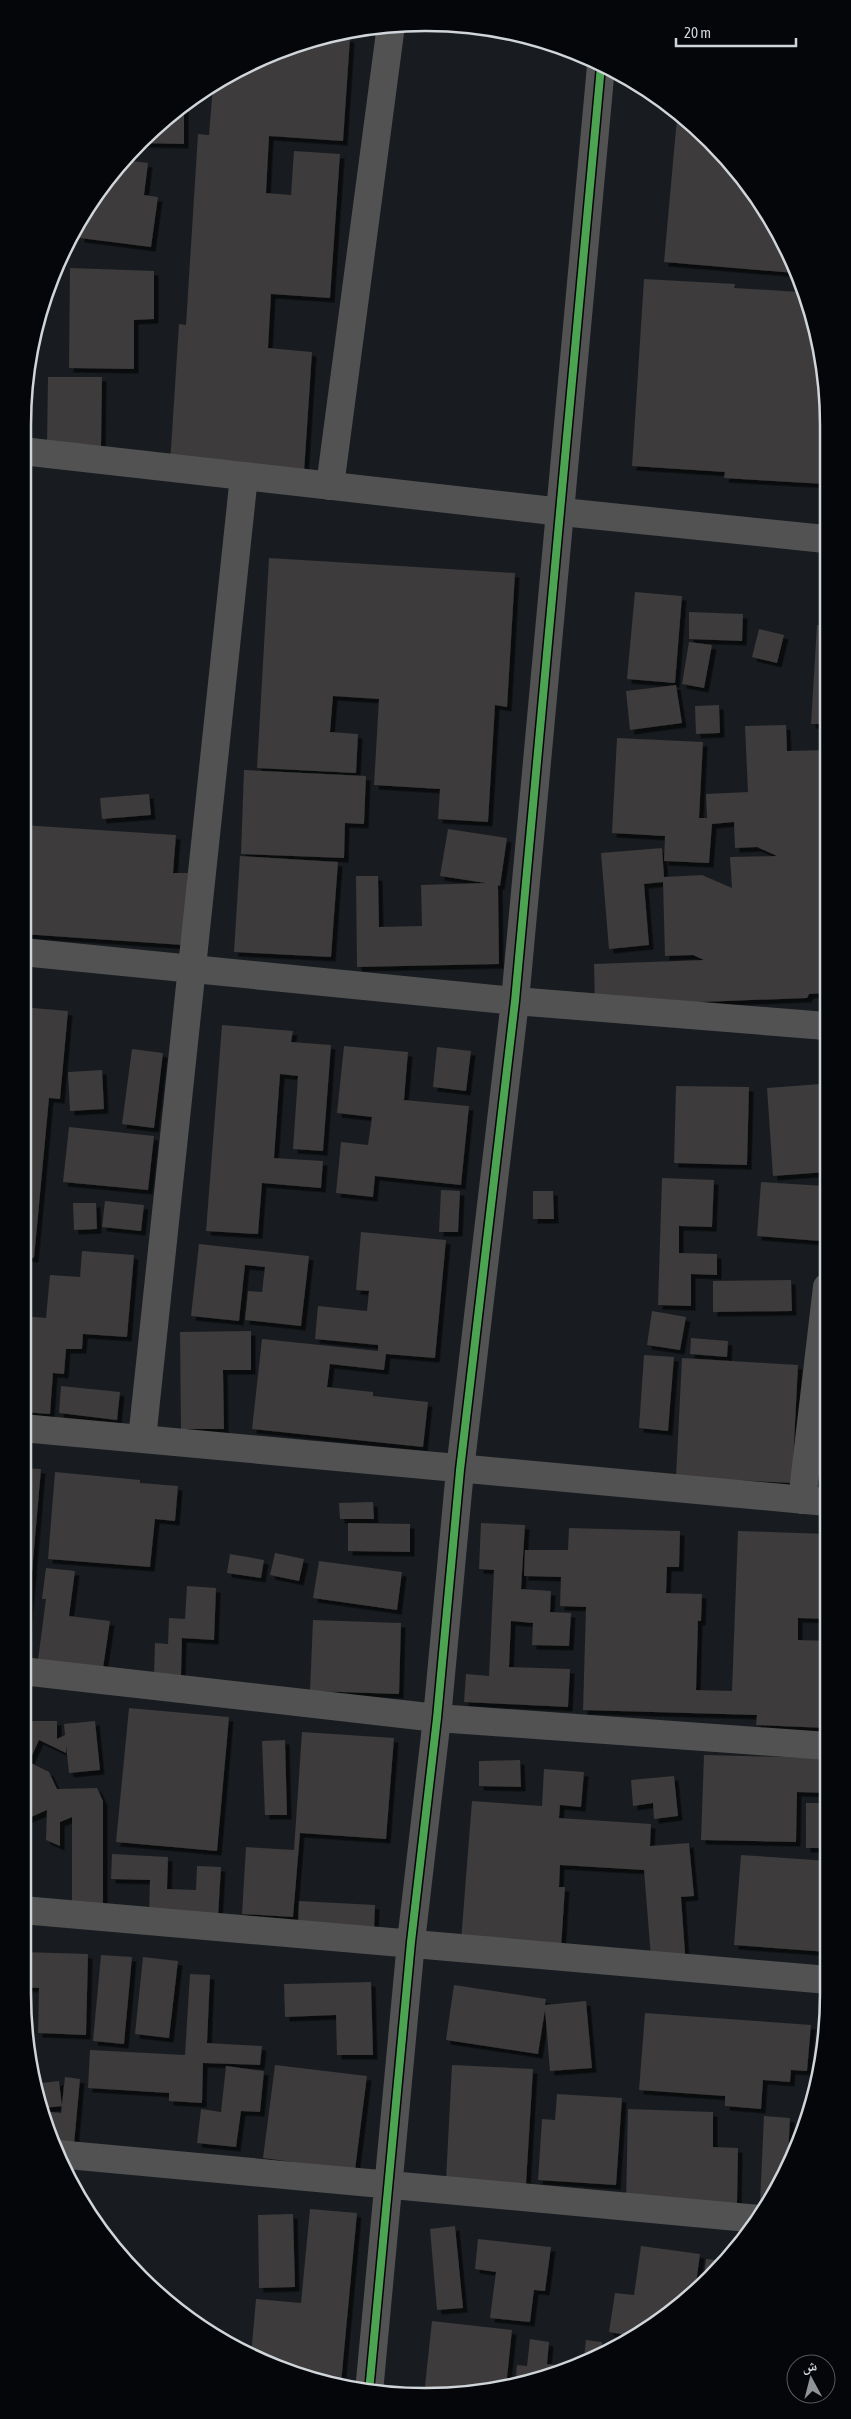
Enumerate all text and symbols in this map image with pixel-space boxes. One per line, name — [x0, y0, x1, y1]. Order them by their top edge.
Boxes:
scale bar — [676, 15, 796, 47]
text: 20 m — [684, 24, 711, 41]
north arrow — [786, 2354, 836, 2404]
text: ش — [801, 2357, 818, 2376]

